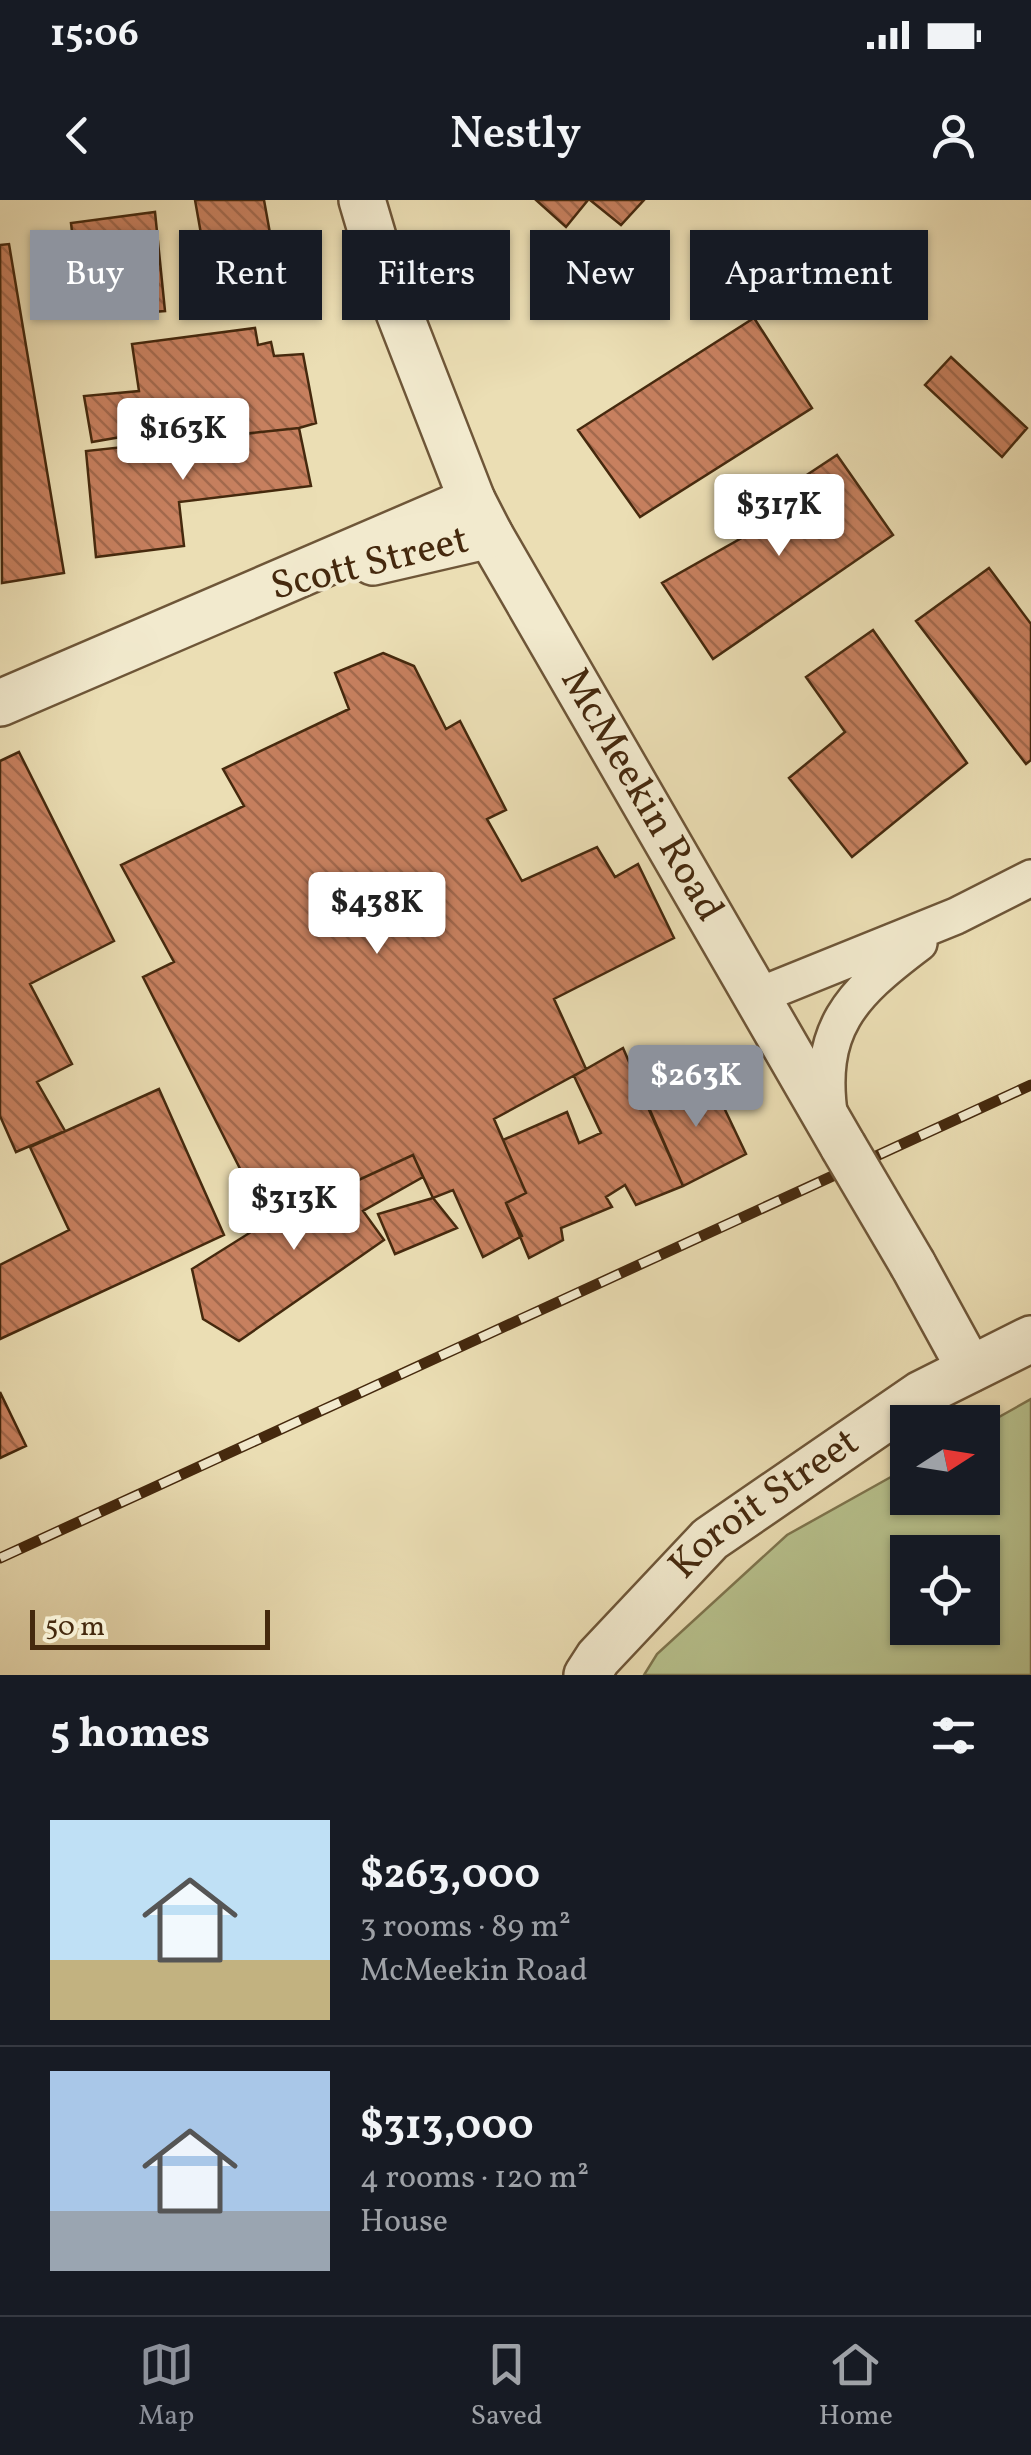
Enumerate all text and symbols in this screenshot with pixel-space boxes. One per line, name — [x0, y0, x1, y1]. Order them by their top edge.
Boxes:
text: 15:06 — [50, 9, 139, 62]
text: Nestly — [450, 104, 581, 167]
icon: back — [50, 108, 105, 163]
icon: person — [926, 108, 981, 163]
chip: Buy — [30, 230, 159, 320]
chip: Rent — [179, 230, 322, 320]
chip: Filters — [342, 230, 510, 320]
chip: New — [530, 230, 670, 320]
chip: Apartment — [690, 230, 928, 320]
pin: $163K — [113, 398, 253, 483]
text: $163K — [139, 408, 227, 452]
pin: $317K — [709, 474, 849, 559]
text: $317K — [736, 484, 822, 528]
street label: Scott Street — [265, 513, 475, 617]
street label: McMeekin Road — [545, 658, 736, 933]
pin: $438K — [307, 872, 447, 957]
text: $438K — [330, 882, 424, 926]
pin: $263K — [626, 1045, 766, 1130]
text: $263K — [650, 1055, 742, 1099]
pin: $313K — [224, 1168, 364, 1253]
text: $313K — [251, 1178, 337, 1222]
north arrow — [890, 1405, 1000, 1515]
map controls — [890, 1405, 1000, 1645]
street label: Koroit Street — [657, 1416, 871, 1593]
button: locate — [890, 1535, 1000, 1645]
scale bar — [30, 1605, 270, 1650]
text: 50 m — [45, 1608, 105, 1647]
text: 5 homes — [50, 1706, 210, 1765]
icon: filters — [926, 1708, 981, 1763]
text: $263,000 — [360, 1847, 540, 1906]
icon: home — [130, 1860, 250, 1980]
text: 3 rooms · 89 m² — [360, 1906, 571, 1950]
text: McMeekin Road — [360, 1950, 588, 1994]
text: $313,000 — [360, 2098, 534, 2157]
icon: home — [130, 2111, 250, 2231]
text: 4 rooms · 120 m² — [360, 2157, 589, 2201]
text: House — [360, 2201, 448, 2245]
tab: Map — [138, 2337, 194, 2436]
tab: Saved — [470, 2337, 543, 2436]
tab: Home — [819, 2337, 893, 2436]

